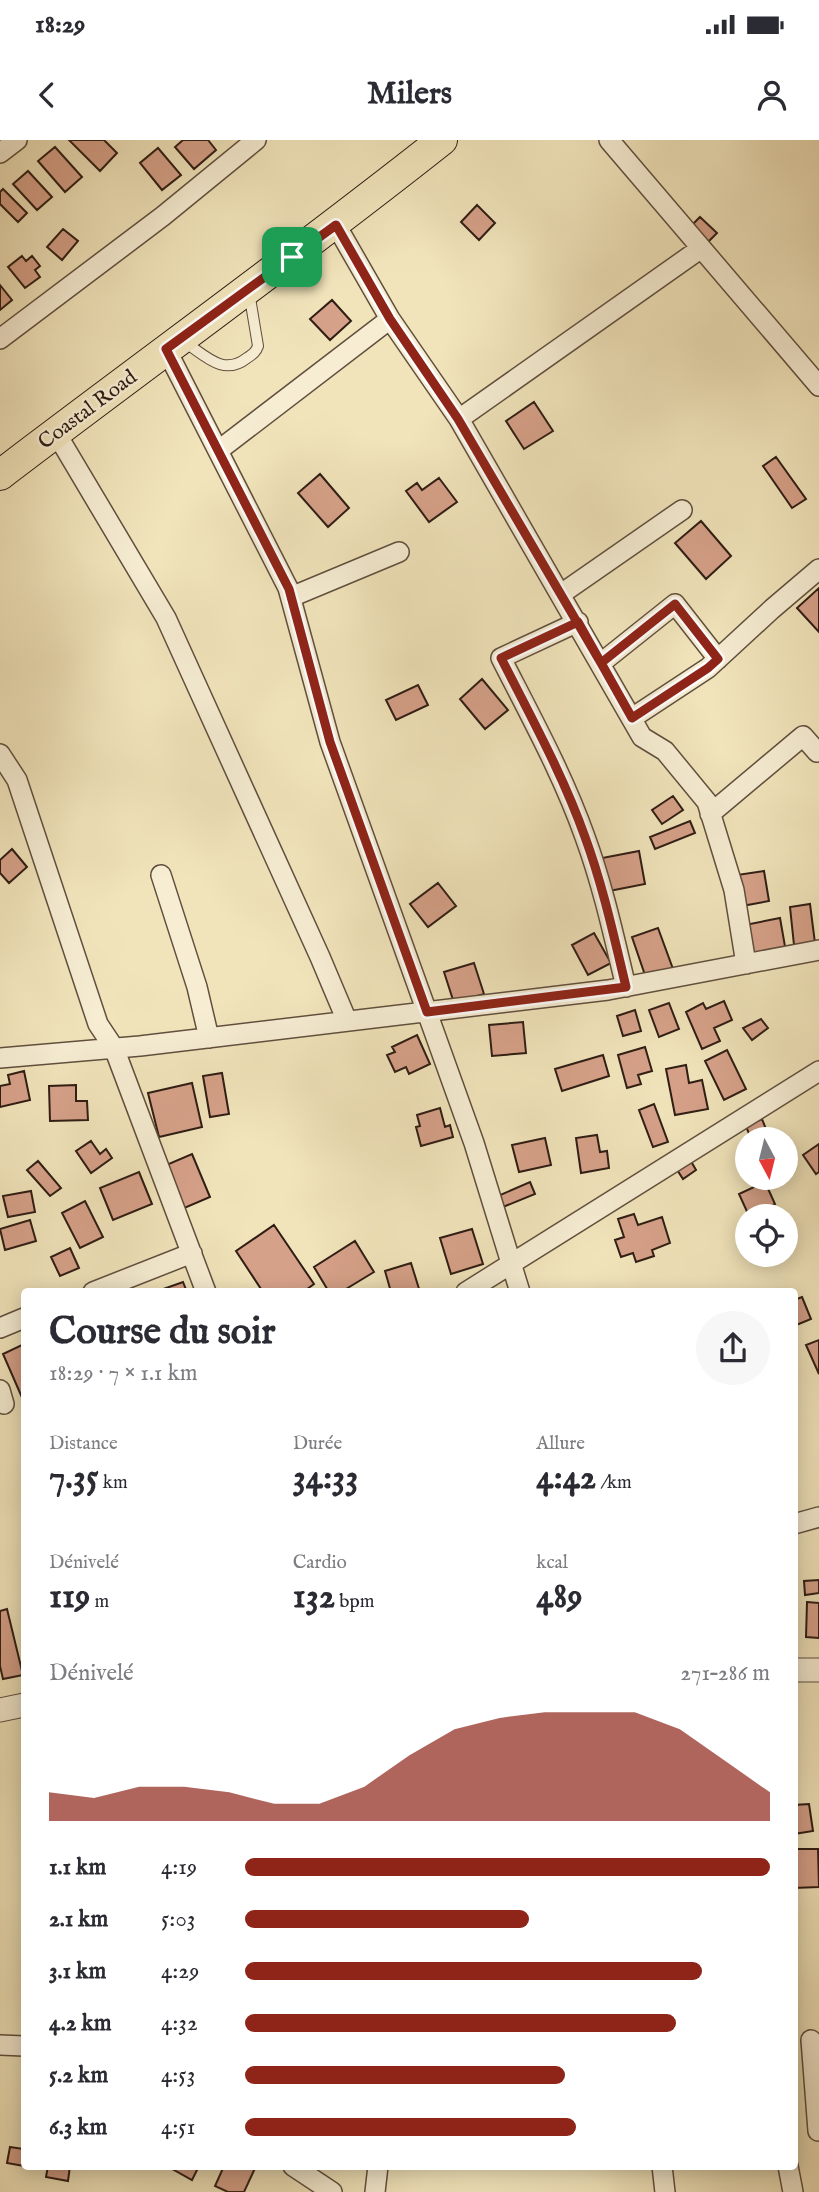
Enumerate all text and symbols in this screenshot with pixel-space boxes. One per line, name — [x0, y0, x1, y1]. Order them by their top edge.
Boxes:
text: 18:29 — [35, 8, 85, 41]
text: Milers — [367, 74, 452, 115]
icon: back — [28, 76, 66, 114]
icon: person — [753, 76, 791, 114]
pin — [262, 227, 322, 287]
icon: arrive — [273, 238, 311, 276]
street label: Coastal Road — [33, 364, 143, 456]
north arrow — [735, 1127, 798, 1190]
map controls — [735, 1127, 798, 1267]
button: locate — [735, 1204, 798, 1267]
text: Course du soir — [49, 1309, 275, 1357]
button: share — [696, 1311, 770, 1385]
text: 18:29 · 7 × 1.1 km — [49, 1359, 198, 1388]
text: Distance — [49, 1432, 118, 1456]
text: Durée — [293, 1432, 342, 1456]
text: Allure — [536, 1432, 585, 1456]
text: 7.35 — [49, 1456, 99, 1501]
text: 34:33 — [293, 1456, 358, 1501]
text: 4:42 — [536, 1456, 596, 1501]
text: km — [99, 1471, 128, 1495]
text: /km — [596, 1471, 632, 1495]
text: Dénivelé — [49, 1551, 119, 1575]
text: Cardio — [293, 1551, 347, 1575]
text: kcal — [536, 1551, 568, 1575]
text: 119 — [49, 1575, 90, 1620]
text: 132 — [293, 1575, 335, 1620]
text: 489 — [536, 1575, 583, 1620]
text: m — [90, 1590, 109, 1614]
text: bpm — [335, 1590, 374, 1614]
text: Dénivelé — [49, 1659, 134, 1688]
text: 271–286 m — [680, 1659, 770, 1688]
text: 1.1 km — [49, 1853, 106, 1882]
text: 4:19 — [161, 1853, 197, 1882]
text: 2.1 km — [49, 1905, 108, 1934]
text: 5:03 — [161, 1905, 195, 1934]
text: 3.1 km — [49, 1957, 106, 1986]
text: 4:29 — [161, 1957, 199, 1986]
text: 4.2 km — [49, 2009, 112, 2038]
text: 4:32 — [161, 2009, 198, 2038]
text: 5.2 km — [49, 2061, 108, 2090]
text: 4:53 — [161, 2061, 195, 2090]
text: 6.3 km — [49, 2113, 107, 2142]
text: 4:51 — [161, 2113, 195, 2142]

